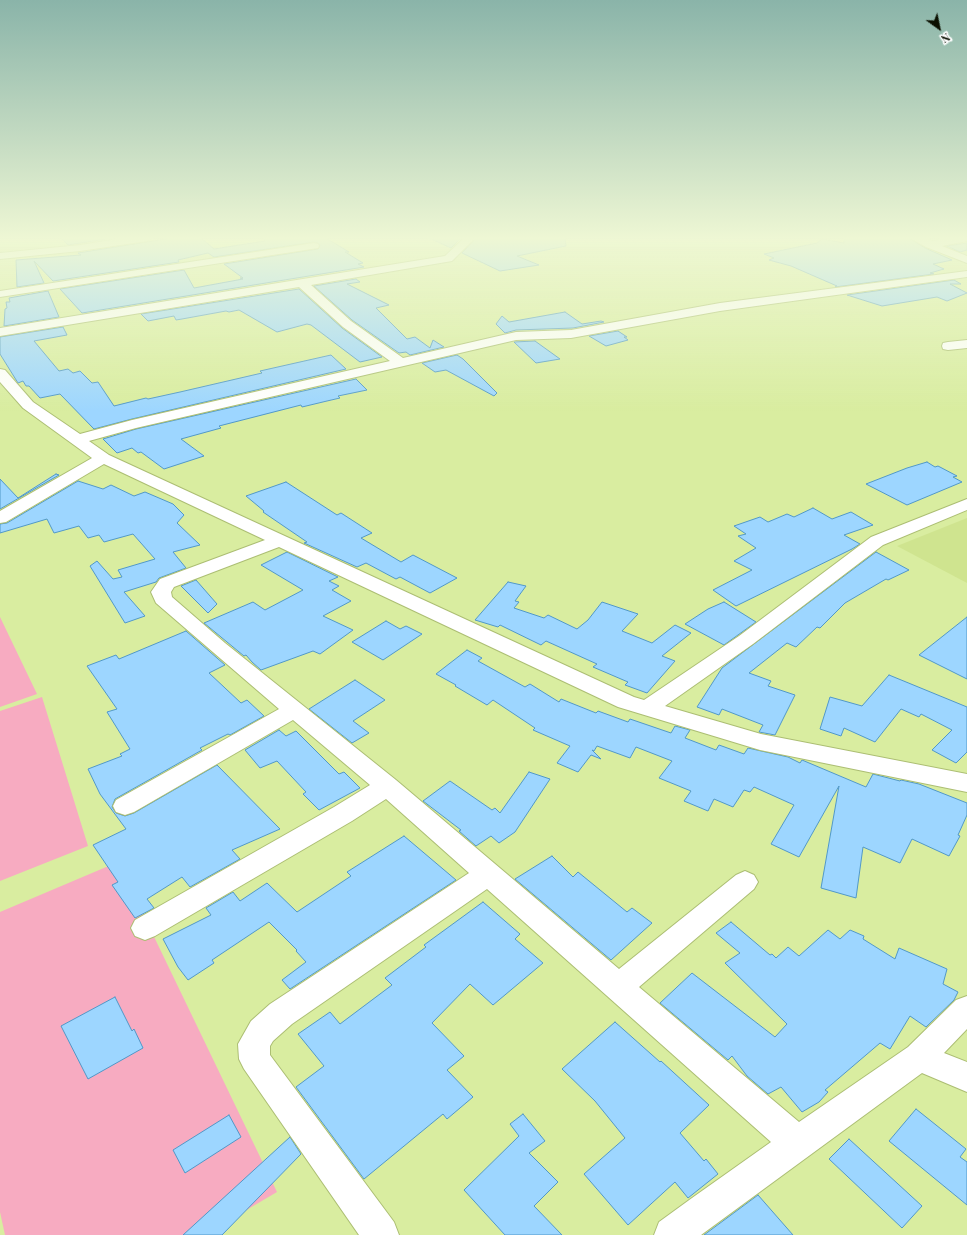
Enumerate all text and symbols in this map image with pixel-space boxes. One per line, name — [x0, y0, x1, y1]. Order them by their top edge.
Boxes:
north arrow — [919, 8, 959, 48]
text: N — [938, 30, 953, 47]

